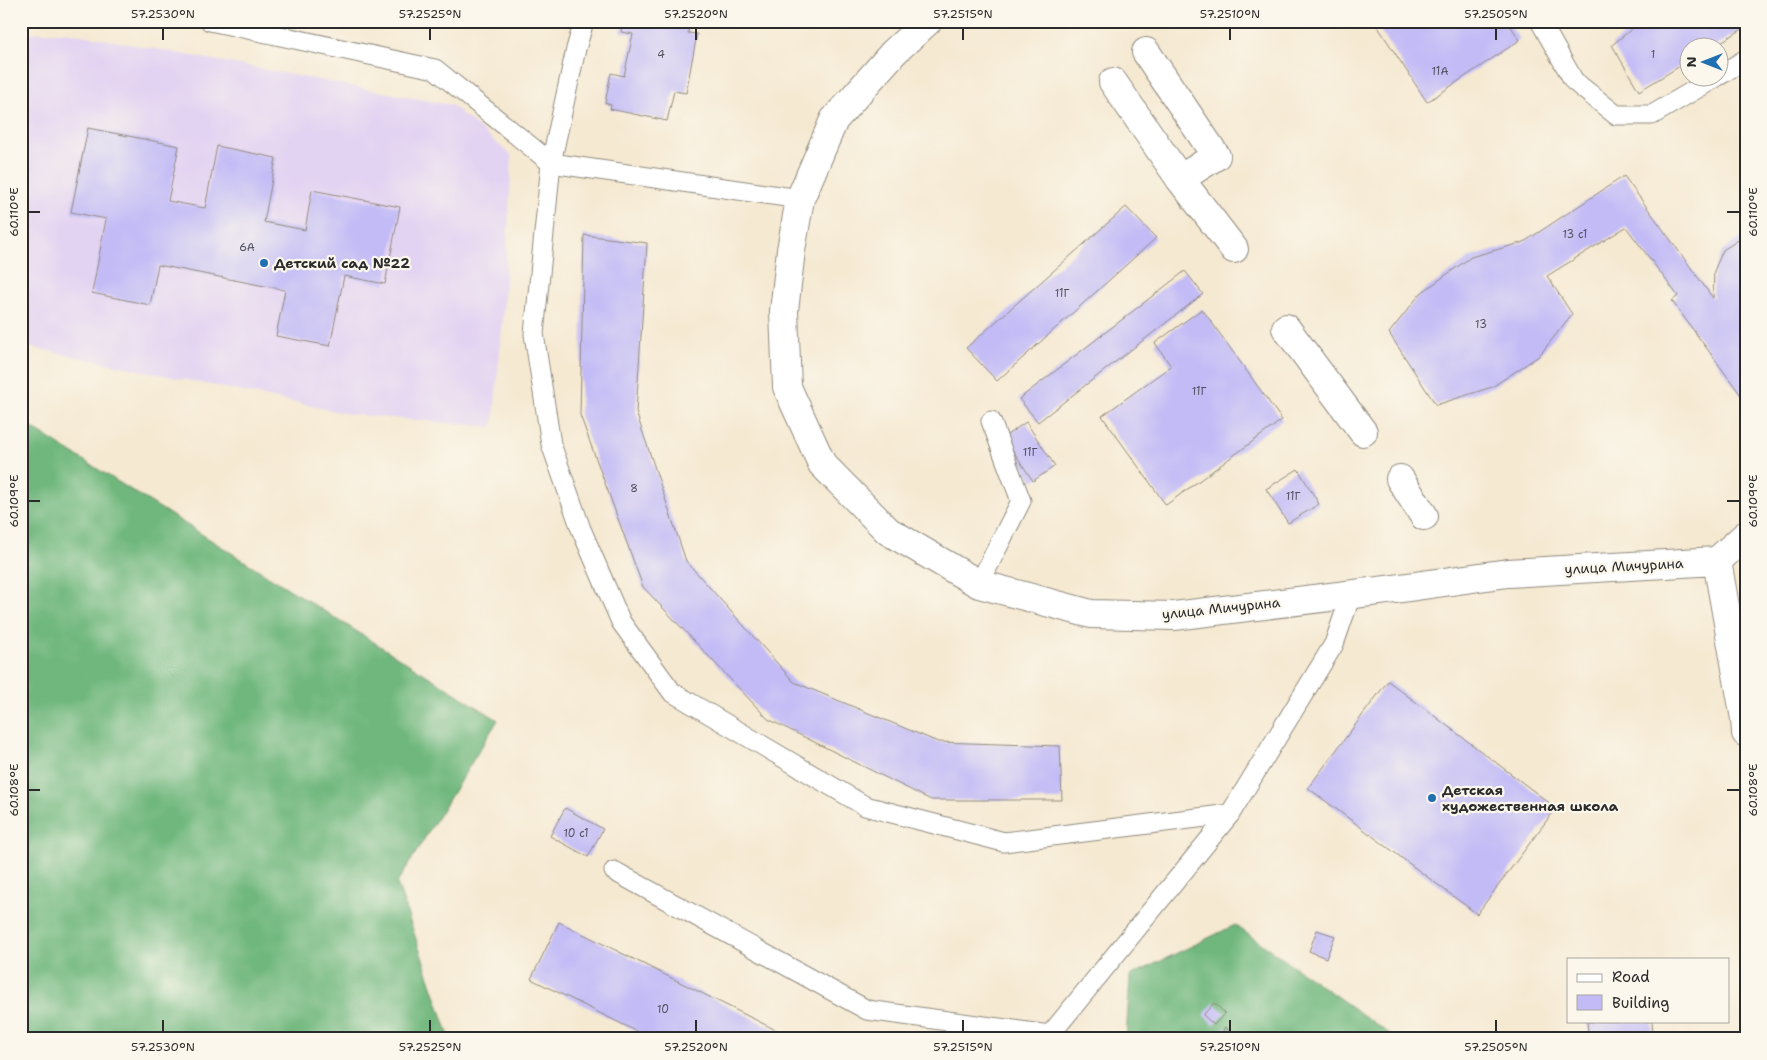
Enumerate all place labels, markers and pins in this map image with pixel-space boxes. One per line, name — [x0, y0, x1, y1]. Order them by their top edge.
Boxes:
place label: Детский сад №22 — [274, 254, 410, 272]
marker: Детский сад №22 — [258, 257, 270, 269]
place label: Детская художественная школа — [1442, 781, 1619, 815]
marker: Детская художественная школа — [1426, 792, 1438, 804]

